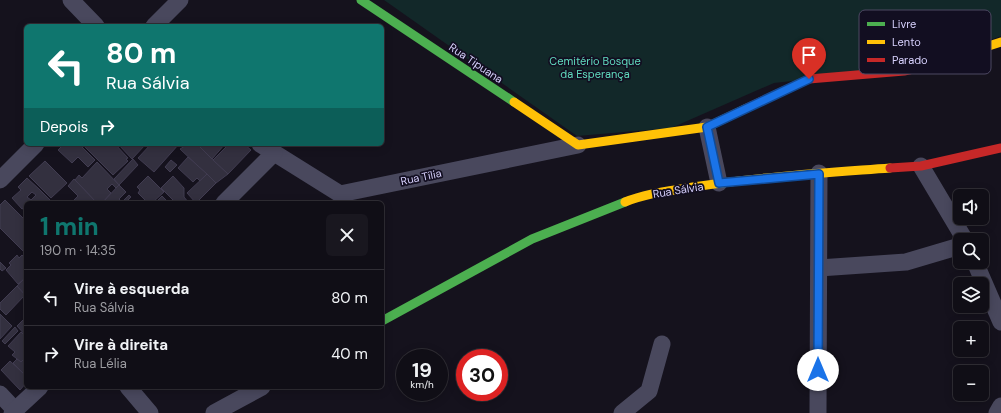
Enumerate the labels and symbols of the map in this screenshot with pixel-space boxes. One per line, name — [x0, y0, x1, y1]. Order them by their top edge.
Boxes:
legend — [859, 10, 991, 74]
text: Livre — [892, 17, 916, 31]
text: Lento — [892, 35, 921, 49]
pin — [792, 38, 826, 79]
street label: Rua Tipuana — [446, 40, 506, 86]
text: Parado — [892, 53, 928, 67]
park label: Cemitério Bosque da Esperança — [549, 54, 641, 81]
street label: Rua Tília — [399, 166, 443, 188]
street label: Rua Sálvia — [652, 179, 704, 201]
speed limit sign: 30 — [456, 349, 508, 401]
position arrow — [797, 349, 839, 391]

